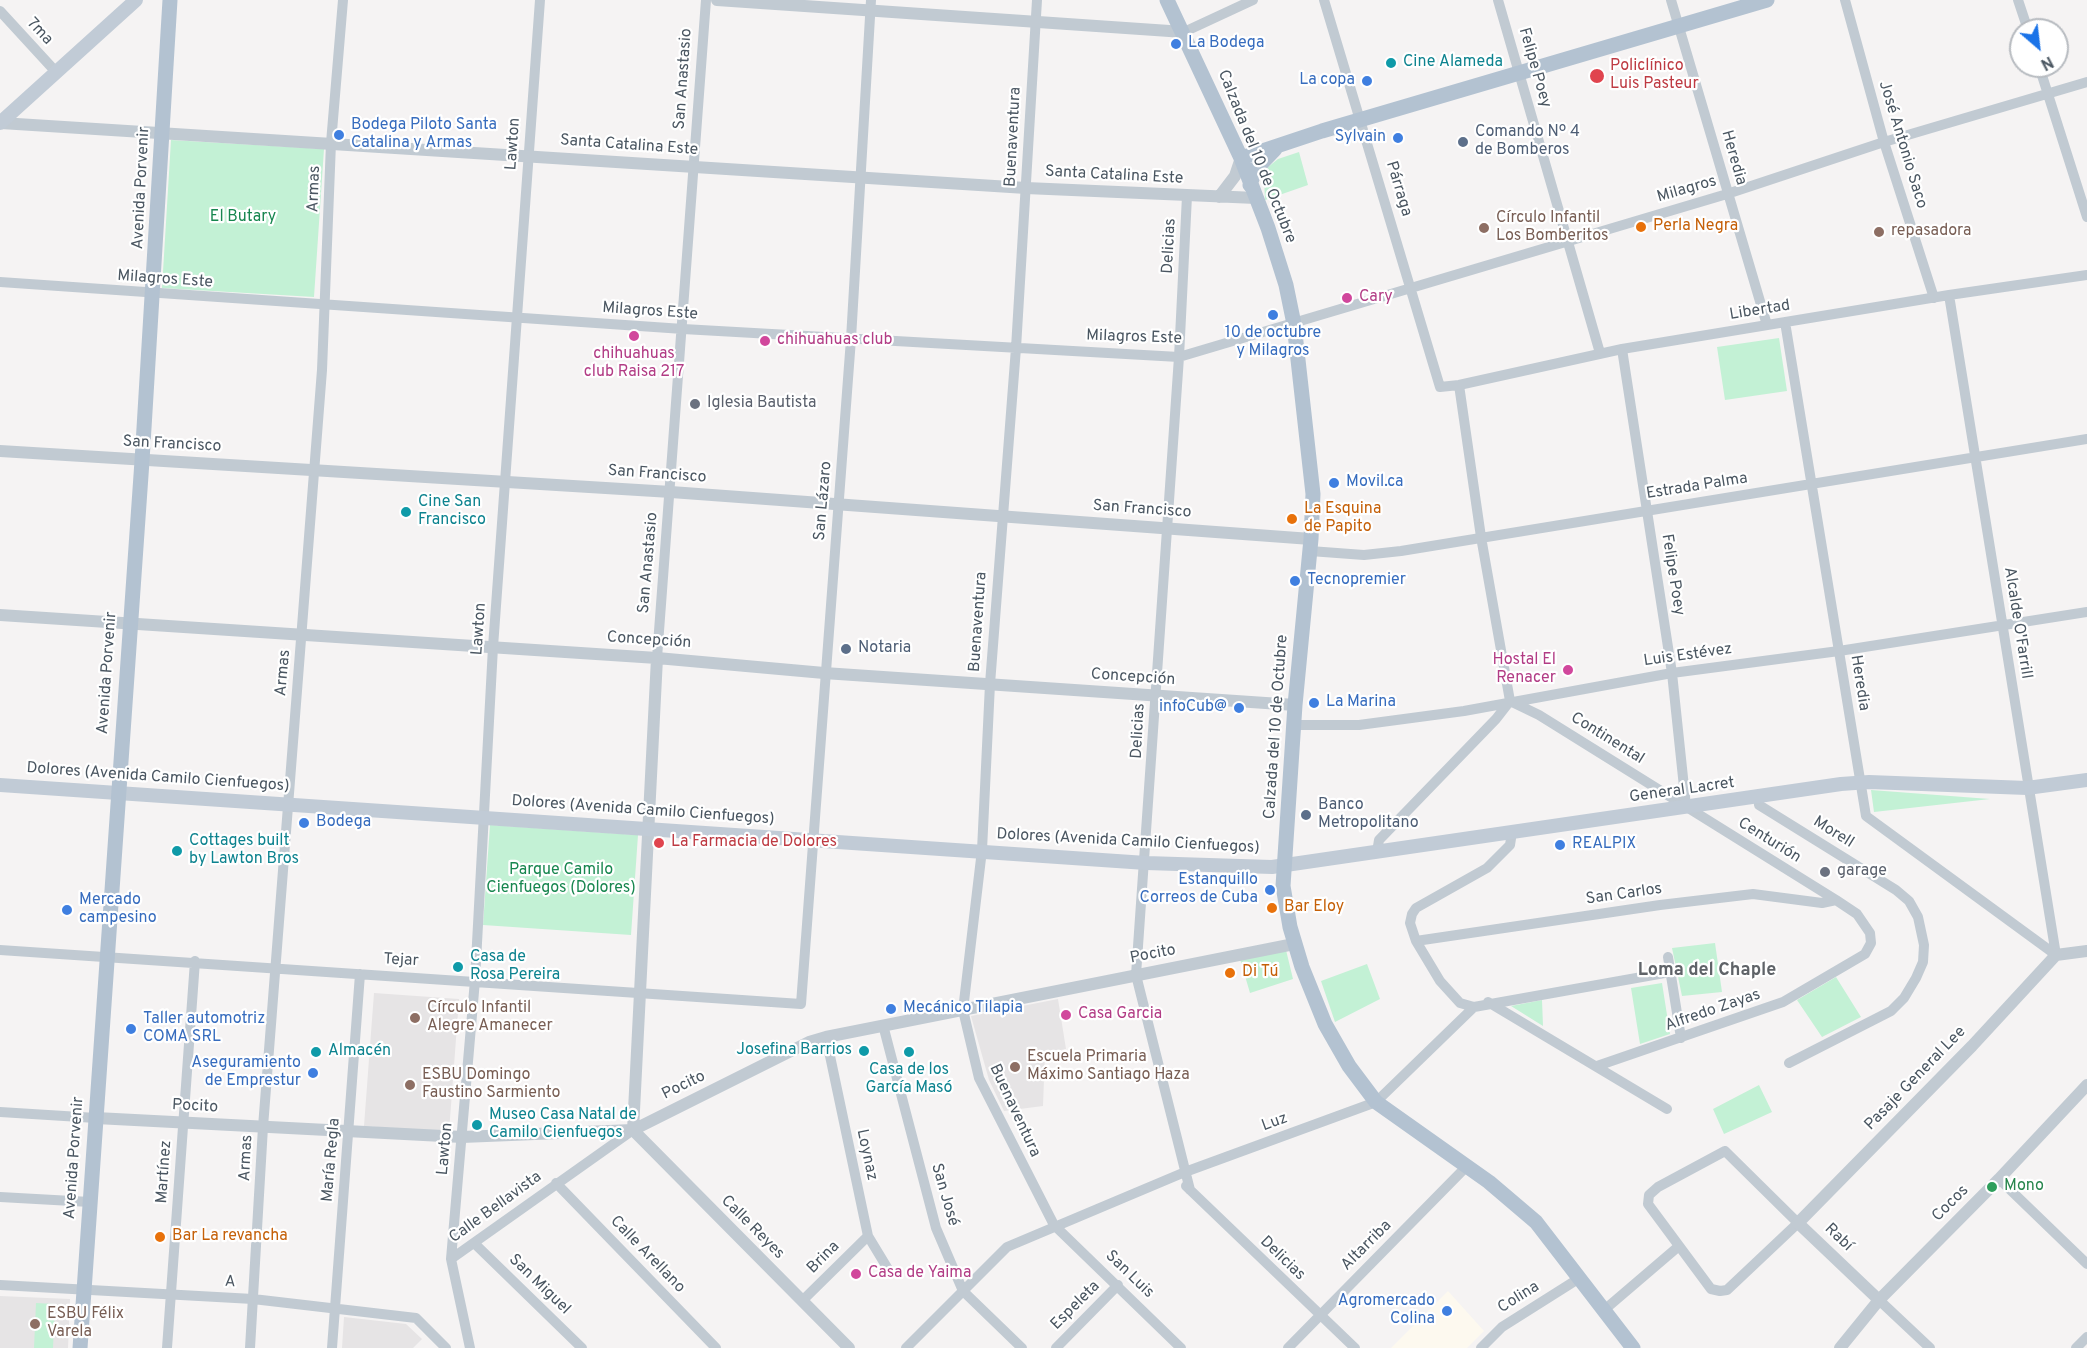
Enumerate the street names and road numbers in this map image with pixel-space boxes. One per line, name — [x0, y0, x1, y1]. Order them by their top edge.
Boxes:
street label: 7ma — [22, 14, 56, 50]
street label: Felipe Poey — [1513, 26, 1555, 110]
street label: San Anastasio — [671, 28, 697, 130]
street label: Calzada del 10 de Octubre — [1212, 68, 1300, 246]
street label: José Antonio Saco — [1873, 79, 1931, 211]
street label: Buenaventura — [1002, 86, 1026, 188]
street label: Lawton — [503, 117, 525, 171]
street label: Avenida Porvenir — [129, 126, 155, 250]
street label: Heredia — [1716, 128, 1750, 188]
street label: Santa Catalina Este — [559, 132, 699, 160]
street label: Párraga — [1381, 159, 1415, 219]
street label: Santa Catalina Este — [1044, 163, 1184, 189]
street label: Armas — [305, 165, 325, 213]
street label: Milagros — [1655, 172, 1719, 208]
street label: Delicias — [1159, 218, 1181, 274]
street label: Milagros Este — [117, 267, 213, 293]
street label: Libertad — [1728, 297, 1792, 325]
street label: Milagros Este — [602, 299, 698, 325]
street label: Milagros Este — [1086, 327, 1182, 349]
street label: San Francisco — [122, 433, 222, 457]
street label: San Lázaro — [811, 460, 837, 542]
street label: San Francisco — [607, 462, 707, 488]
street label: Estrada Palma — [1645, 470, 1749, 504]
street label: San Francisco — [1092, 497, 1192, 523]
street label: San Anastasio — [635, 512, 663, 614]
street label: Felipe Poey — [1656, 533, 1688, 617]
street label: Alcalde O'Farrill — [1999, 566, 2035, 680]
street label: Buenaventura — [966, 571, 992, 673]
street label: Lawton — [469, 602, 491, 656]
street label: Avenida Porvenir — [94, 611, 122, 735]
street label: Concepción — [606, 628, 692, 654]
street label: Calzada del 10 de Octubre — [1261, 634, 1293, 820]
street label: Luis Estévez — [1643, 640, 1733, 672]
street label: Armas — [272, 649, 296, 697]
street label: Heredia — [1845, 654, 1873, 712]
street label: Concepción — [1090, 665, 1176, 691]
street label: Delicias — [1128, 703, 1150, 759]
street label: Continental — [1567, 709, 1647, 769]
street label: Dolores (Avenida Camilo Cienfuegos) — [26, 759, 290, 797]
street label: General Lacret — [1628, 774, 1736, 808]
street label: Dolores (Avenida Camilo Cienfuegos) — [511, 792, 775, 830]
street label: Morell — [1809, 813, 1857, 853]
street label: Centurión — [1734, 814, 1804, 868]
street label: Dolores (Avenida Camilo Cienfuegos) — [996, 826, 1260, 858]
street label: San Carlos — [1585, 880, 1663, 910]
street label: Pocito — [1128, 941, 1178, 969]
street label: Tejar — [383, 950, 419, 972]
street label: Alfredo Zayas — [1663, 986, 1763, 1036]
street label: Pasaje General Lee — [1861, 1023, 1971, 1135]
street label: Buenaventura — [984, 1061, 1044, 1161]
street label: Pocito — [659, 1067, 709, 1105]
street label: Avenida Porvenir — [61, 1096, 89, 1220]
street label: Pocito — [171, 1096, 219, 1118]
street label: Luz — [1259, 1110, 1291, 1136]
street label: María Regla — [319, 1117, 345, 1203]
street label: Lawton — [434, 1122, 458, 1176]
street label: Loynaz — [851, 1128, 881, 1182]
street label: Armas — [236, 1134, 258, 1182]
street label: Martínez — [153, 1140, 177, 1204]
street label: San José — [926, 1161, 962, 1229]
street label: Calle Bellavista — [446, 1168, 546, 1248]
street label: Cocos — [1929, 1182, 1973, 1226]
street label: Calle Reyes — [716, 1192, 788, 1264]
street label: Calle Arellano — [605, 1212, 689, 1298]
street label: Altarriba — [1338, 1217, 1396, 1275]
street label: Rabí — [1820, 1220, 1856, 1256]
street label: Delicias — [1255, 1233, 1309, 1285]
street label: Brina — [804, 1238, 844, 1278]
street label: San Luis — [1101, 1247, 1157, 1303]
street label: San Miguel — [504, 1251, 574, 1319]
street label: A — [224, 1273, 236, 1293]
street label: Espeleta — [1047, 1277, 1105, 1335]
street label: Colina — [1495, 1278, 1543, 1318]

